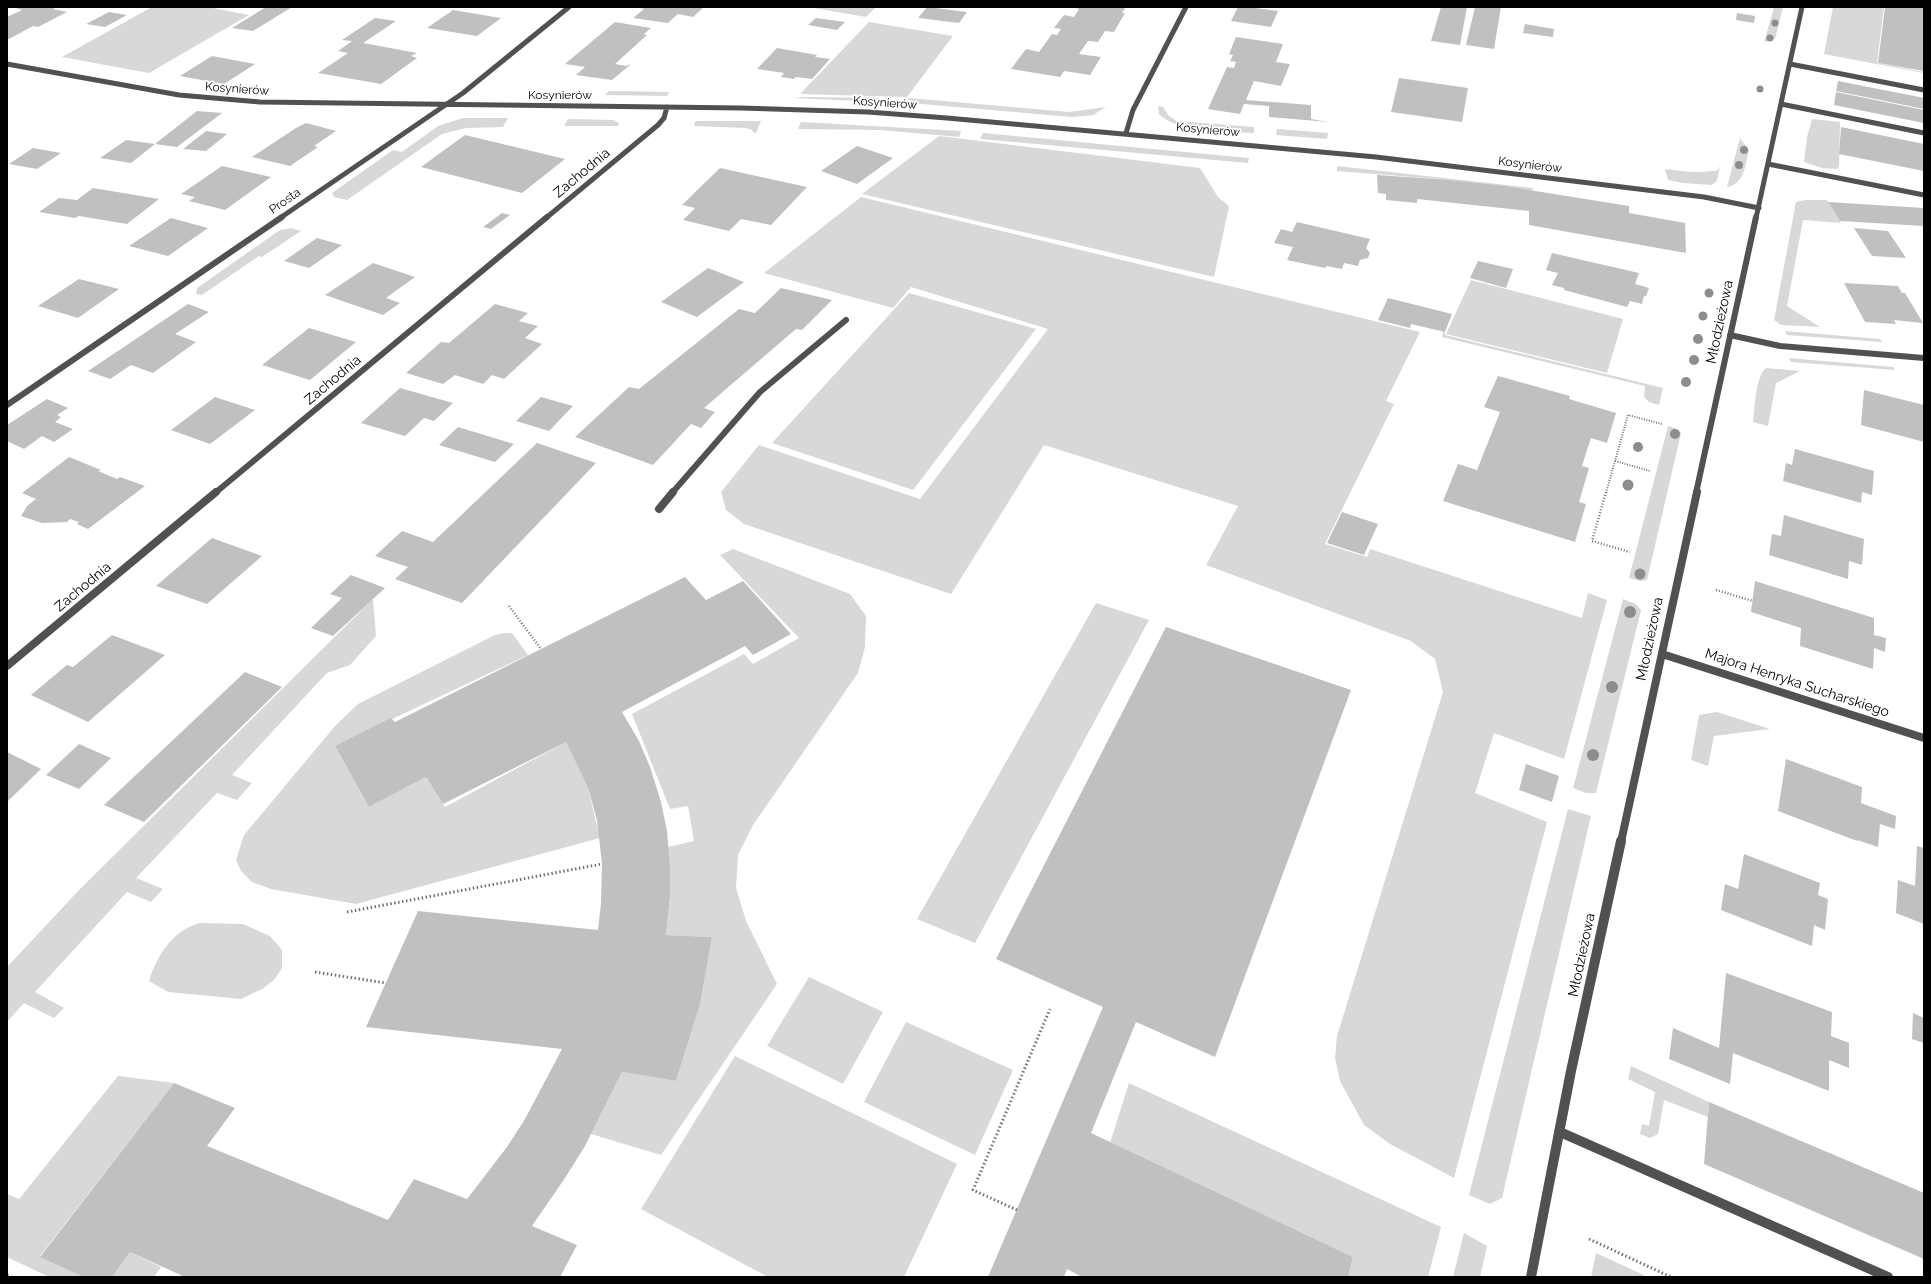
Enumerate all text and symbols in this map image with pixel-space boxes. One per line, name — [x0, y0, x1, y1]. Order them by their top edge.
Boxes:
street label: Kosynierów — [205, 80, 269, 98]
street label: Kosynierów — [528, 88, 592, 102]
street label: Kosynierów — [853, 94, 917, 112]
street label: Kosynierów — [1175, 120, 1241, 140]
street label: Zachodnia — [550, 145, 614, 201]
street label: Kosynierów — [1497, 154, 1563, 176]
street label: Prosta — [267, 185, 303, 217]
street label: Młodzieżowa — [1703, 279, 1737, 365]
street label: Zachodnia — [301, 352, 365, 408]
street label: Zachodnia — [51, 559, 115, 615]
street label: Młodzieżowa — [1633, 596, 1667, 682]
street label: Majora Henryka Sucharskiego — [1703, 645, 1891, 721]
street label: Młodzieżowa — [1565, 912, 1599, 998]

